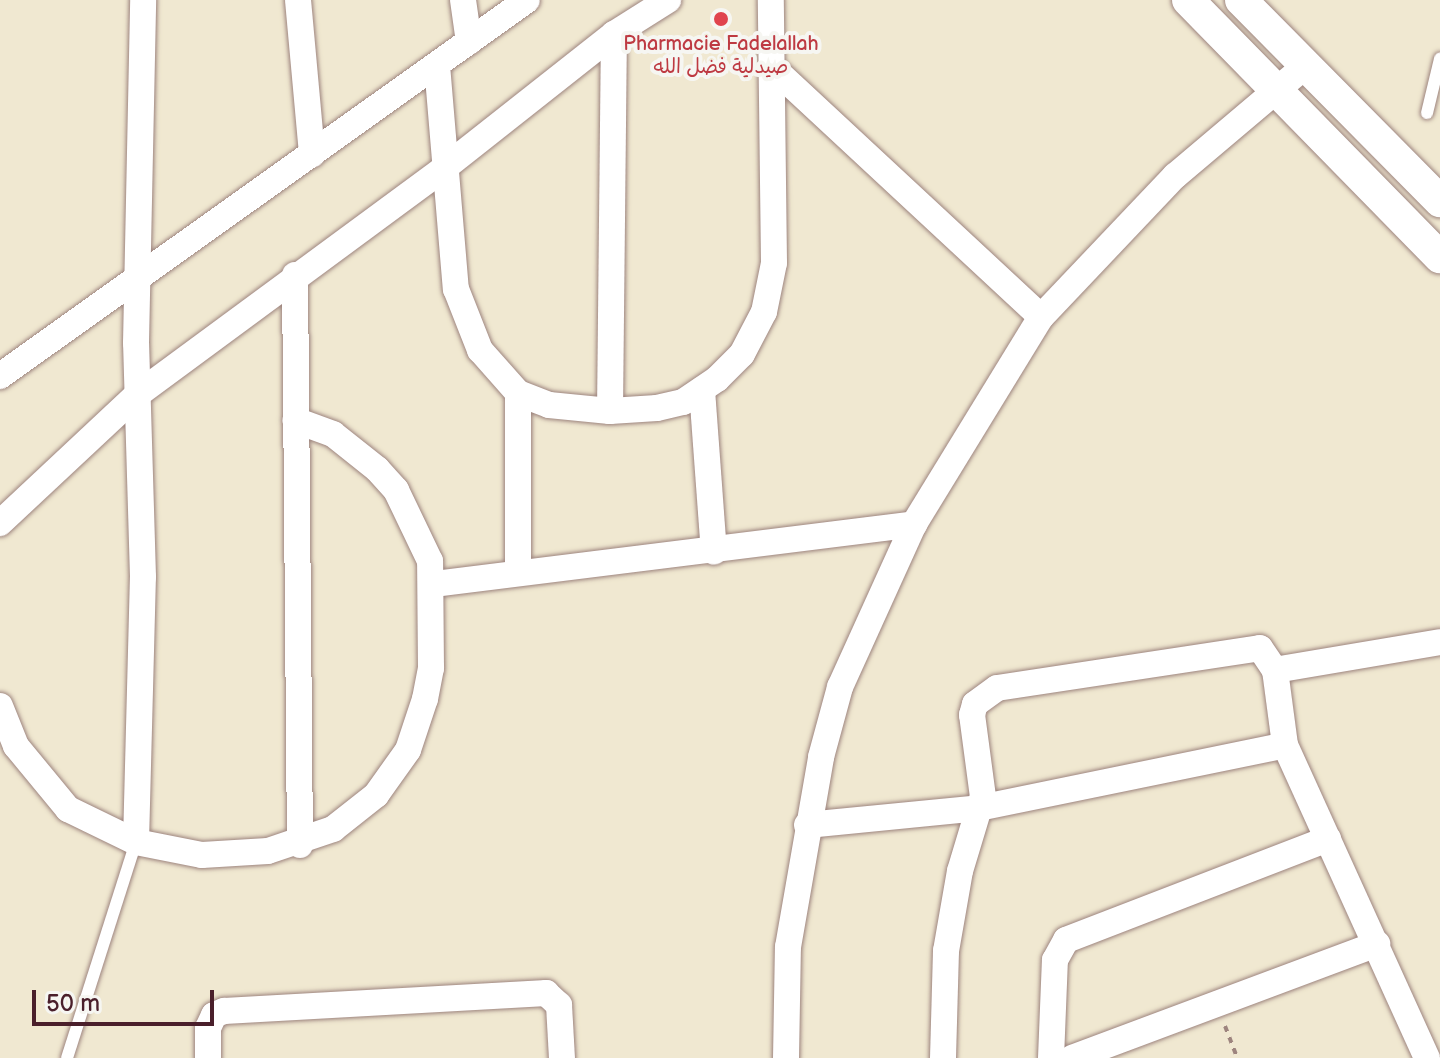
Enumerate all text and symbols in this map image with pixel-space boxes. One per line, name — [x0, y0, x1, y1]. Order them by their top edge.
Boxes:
marker: Pharmacie Fadelallah صيدلية فضل الله — [712, 10, 730, 28]
place label: Pharmacie Fadelallah صيدلية فضل الله — [623, 32, 819, 79]
scale bar — [36, 974, 218, 1024]
text: 50 m — [46, 989, 100, 1018]

